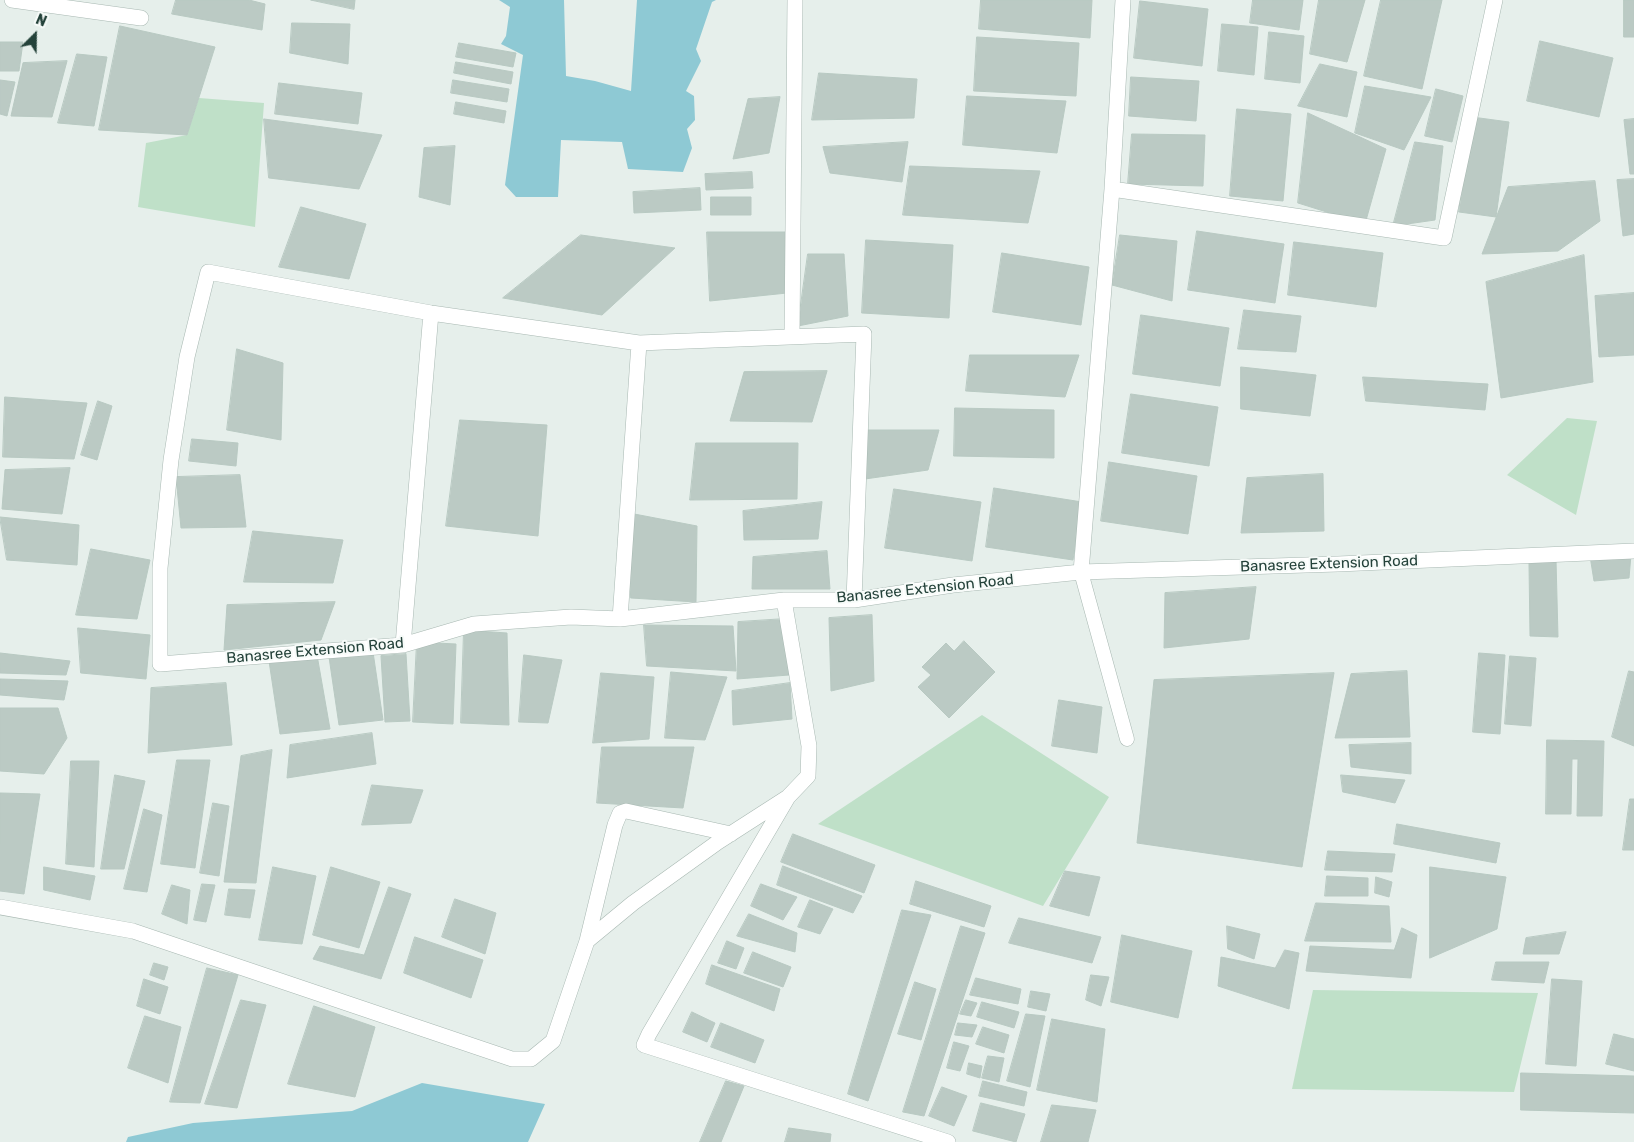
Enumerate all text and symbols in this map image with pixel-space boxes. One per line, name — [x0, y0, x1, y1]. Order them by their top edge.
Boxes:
north arrow — [10, 10, 60, 60]
text: N — [33, 11, 49, 31]
street label: Banasree Extension Road — [1240, 552, 1418, 576]
street label: Banasree Extension Road — [836, 571, 1014, 607]
street label: Banasree Extension Road — [226, 634, 404, 668]

